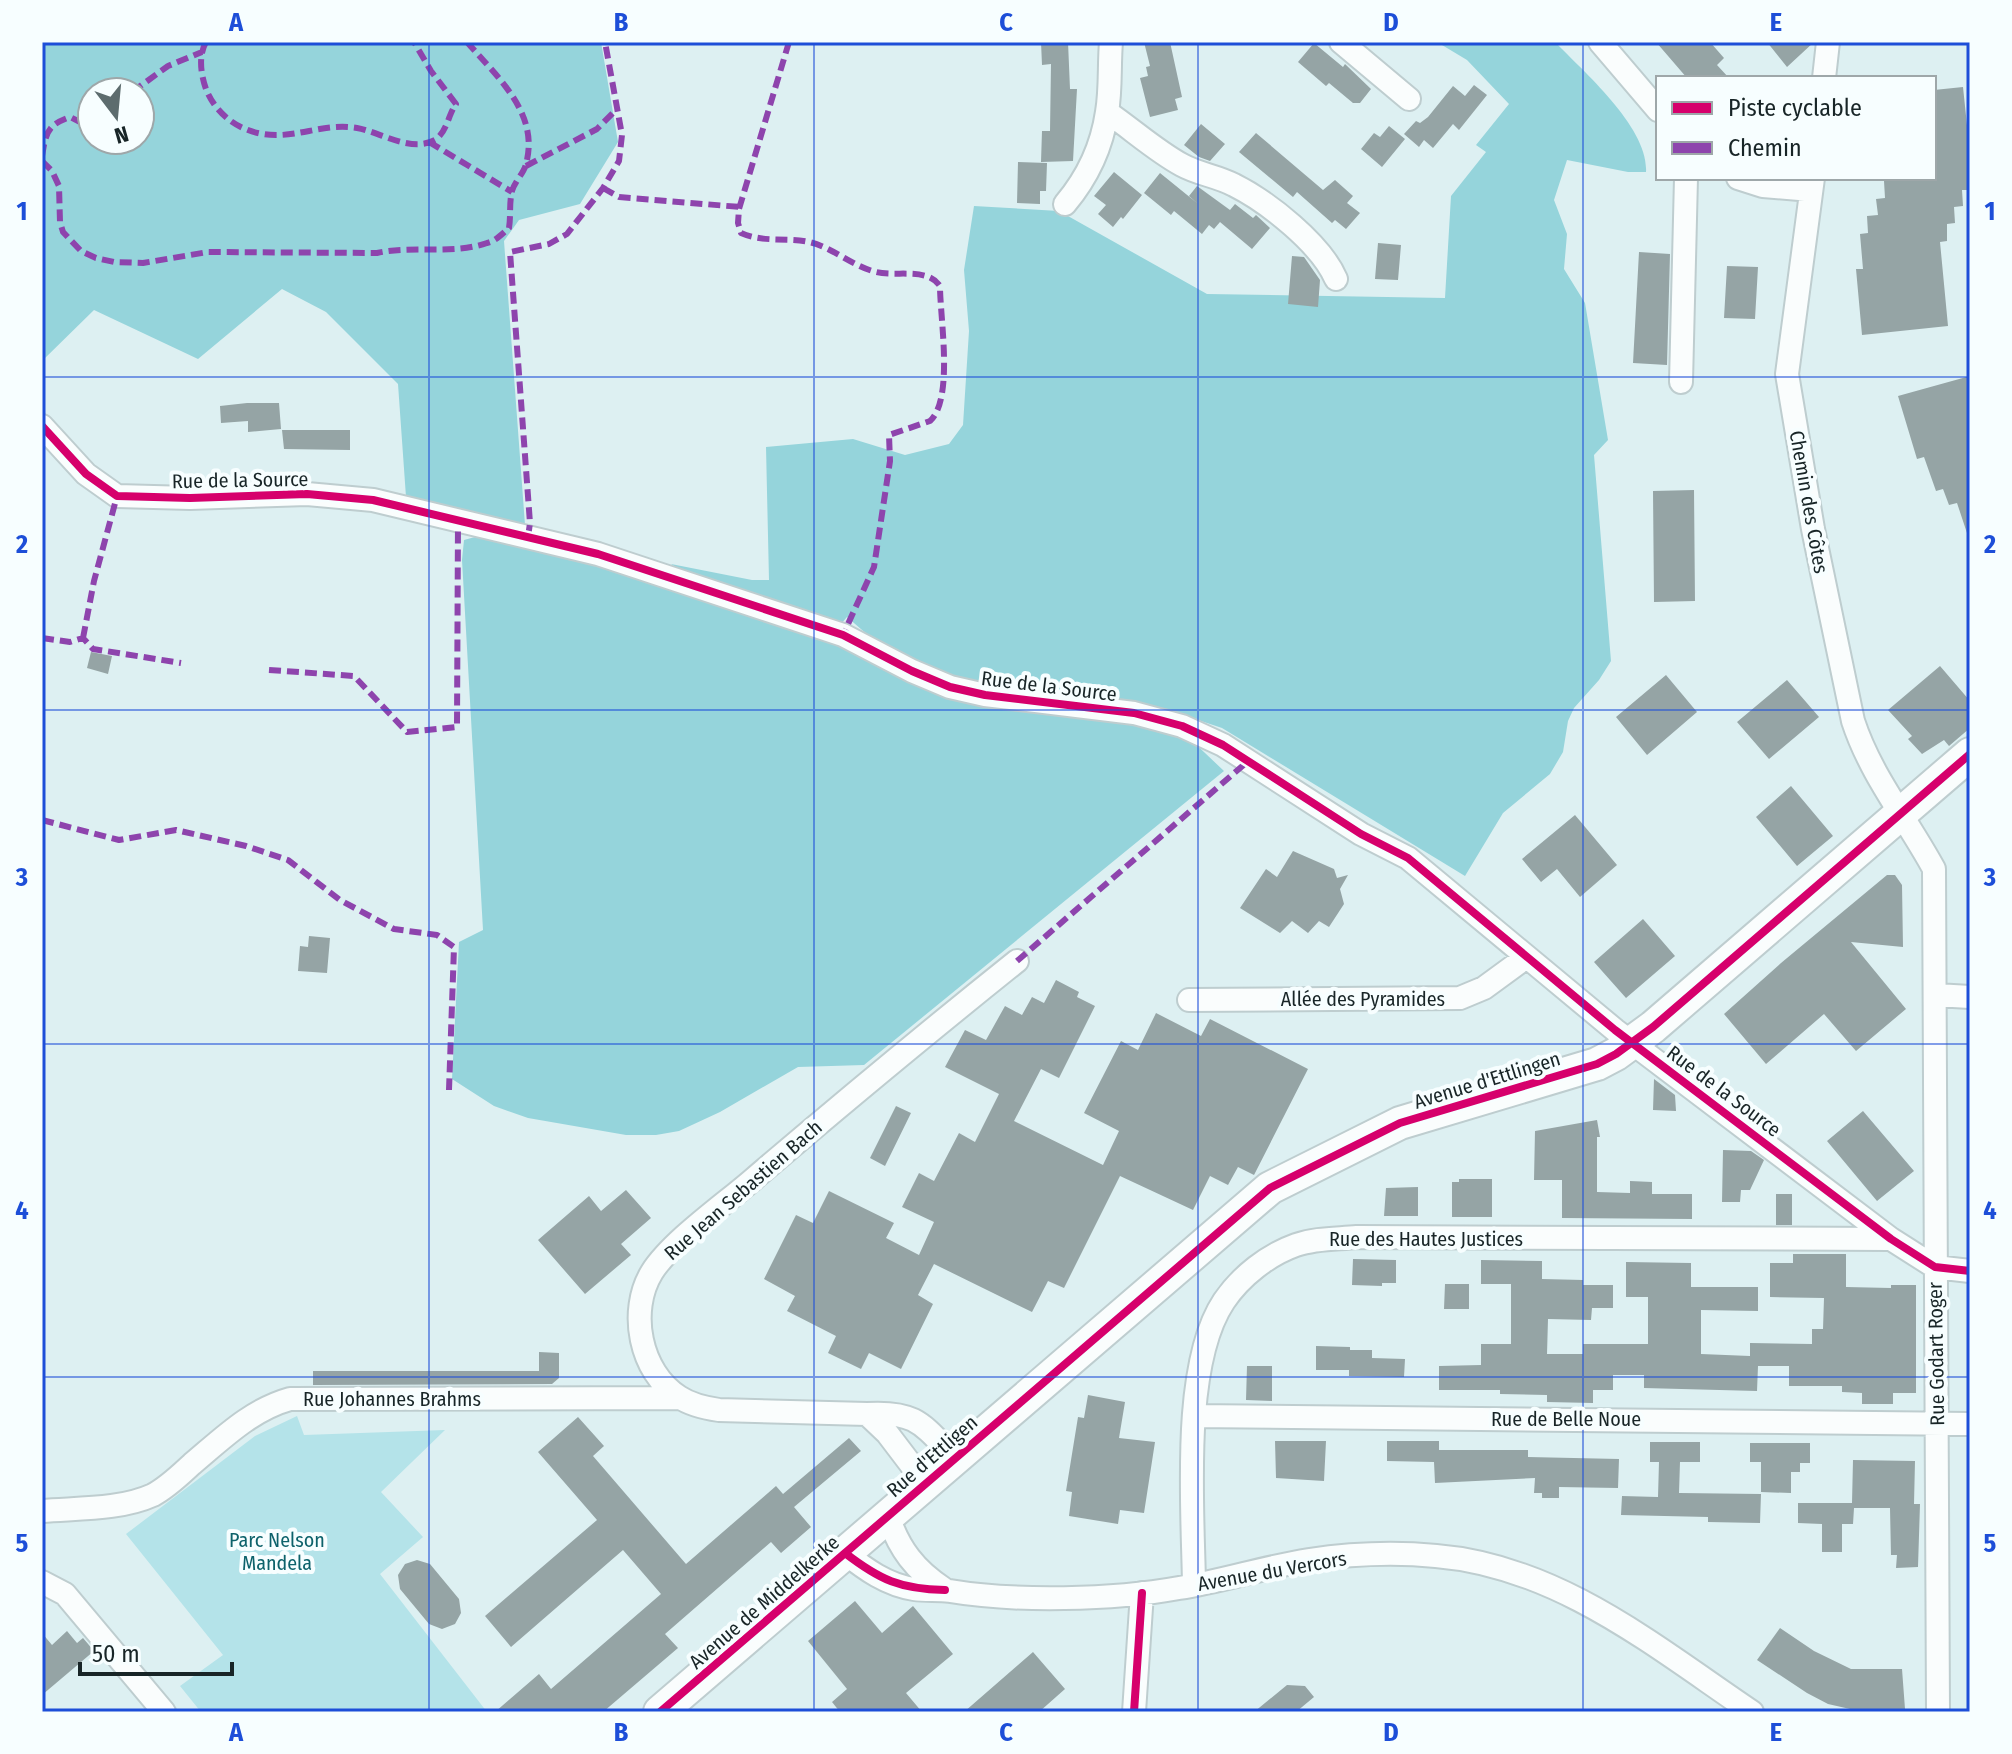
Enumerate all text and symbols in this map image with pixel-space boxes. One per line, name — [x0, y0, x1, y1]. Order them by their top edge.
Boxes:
text: A — [228, 7, 244, 38]
text: B — [614, 7, 629, 38]
text: C — [999, 7, 1013, 38]
text: D — [1383, 7, 1399, 38]
text: E — [1770, 7, 1782, 38]
north arrow — [76, 76, 156, 156]
legend — [1656, 76, 1936, 180]
text: Piste cyclable — [1728, 94, 1862, 122]
text: N — [111, 120, 131, 150]
text: Chemin — [1728, 134, 1802, 162]
text: 1 — [17, 196, 28, 227]
text: 1 — [1985, 196, 1996, 227]
street label: Chemin des Côtes — [1785, 429, 1833, 575]
street label: Rue de la Source — [172, 467, 308, 493]
text: 2 — [15, 529, 28, 560]
text: 2 — [1983, 529, 1996, 560]
street label: Rue de la Source — [980, 666, 1118, 706]
text: 3 — [15, 862, 28, 893]
text: 3 — [1983, 862, 1996, 893]
street label: Allée des Pyramides — [1281, 987, 1445, 1011]
street label: Rue de la Source — [1662, 1040, 1786, 1142]
street label: Avenue d'Ettlingen — [1411, 1046, 1563, 1114]
street label: Rue Jean Sebastien Bach — [659, 1115, 827, 1265]
text: 4 — [15, 1195, 29, 1226]
text: 4 — [1983, 1195, 1997, 1226]
street label: Rue des Hautes Justices — [1329, 1227, 1523, 1251]
street label: Rue Godart Roger — [1923, 1282, 1949, 1426]
street label: Rue Johannes Brahms — [303, 1387, 481, 1411]
street label: Rue de Belle Noue — [1491, 1407, 1641, 1431]
street label: Rue d'Ettligen — [882, 1410, 982, 1502]
text: 5 — [16, 1528, 29, 1559]
park label: Parc Nelson Mandela — [229, 1528, 325, 1575]
text: 5 — [1984, 1528, 1997, 1559]
street label: Avenue de Middelkerke — [684, 1530, 844, 1674]
street label: Avenue du Vercors — [1196, 1546, 1348, 1596]
scale bar — [80, 1626, 232, 1676]
text: 50 m — [92, 1640, 140, 1668]
text: A — [228, 1717, 244, 1748]
text: B — [614, 1717, 629, 1748]
text: C — [999, 1717, 1013, 1748]
text: D — [1383, 1717, 1399, 1748]
text: E — [1770, 1717, 1782, 1748]

